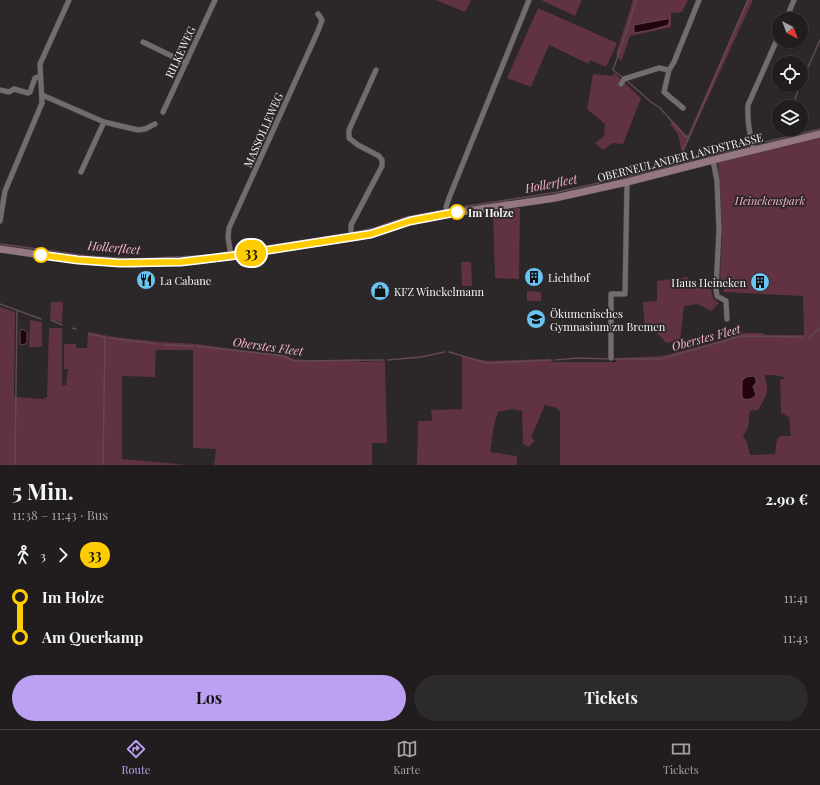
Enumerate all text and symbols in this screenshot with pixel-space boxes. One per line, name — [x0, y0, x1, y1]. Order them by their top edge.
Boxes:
north arrow — [772, 12, 808, 48]
map controls — [772, 12, 808, 136]
street label: RILKEWEG — [161, 23, 199, 80]
button: locate — [772, 56, 808, 92]
street label: MASSOLLEWEG — [240, 90, 286, 170]
button: layers — [772, 100, 808, 136]
street label: OBERNEULANDER LANDSTRASSE — [596, 129, 765, 185]
water label: Hollerfleet — [523, 170, 579, 196]
park label: Heinekenspark — [734, 193, 805, 208]
marker: Im Holze — [449, 204, 465, 220]
place label: Im Holze — [468, 205, 514, 220]
water label: Hollerfleet — [86, 237, 142, 257]
line badge: 33 — [233, 240, 269, 266]
text: 33 — [244, 243, 258, 262]
unlabelled marker — [33, 247, 49, 263]
building icon: Lichthof — [523, 266, 545, 288]
restaurant icon: La Cabane — [135, 269, 157, 291]
place label: Lichthof — [548, 270, 591, 285]
building icon: Haus Heineken — [749, 271, 771, 293]
place label: La Cabane — [160, 273, 212, 288]
place label: Haus Heineken — [671, 275, 746, 290]
shop icon: KFZ Winckelmann — [369, 280, 391, 302]
place label: KFZ Winckelmann — [394, 284, 484, 299]
place label: Ökumenisches Gymnasium zu Bremen — [550, 306, 666, 334]
school or university icon: Ökumenisches Gymnasium zu Bremen — [525, 308, 547, 330]
water label: Oberstes Fleet — [670, 320, 743, 354]
water label: Oberstes Fleet — [232, 333, 305, 359]
text: 5 Min. — [12, 476, 74, 506]
text: 2.90 € — [765, 489, 808, 509]
text: 11:38 – 11:43 · Bus — [12, 506, 108, 523]
icon: walk — [12, 544, 34, 566]
icon: forward — [52, 544, 74, 566]
text: 33 — [88, 545, 102, 564]
text: 3 — [40, 547, 46, 564]
text: Im Holze — [42, 587, 104, 607]
text: 11:41 — [784, 589, 808, 606]
text: Am Querkamp — [42, 627, 143, 647]
text: 11:43 — [783, 629, 808, 646]
button: Los — [12, 675, 406, 721]
button: Tickets — [414, 675, 808, 721]
tab: Route — [121, 738, 150, 777]
tab: Karte — [393, 738, 420, 777]
tab: Tickets — [663, 738, 699, 777]

